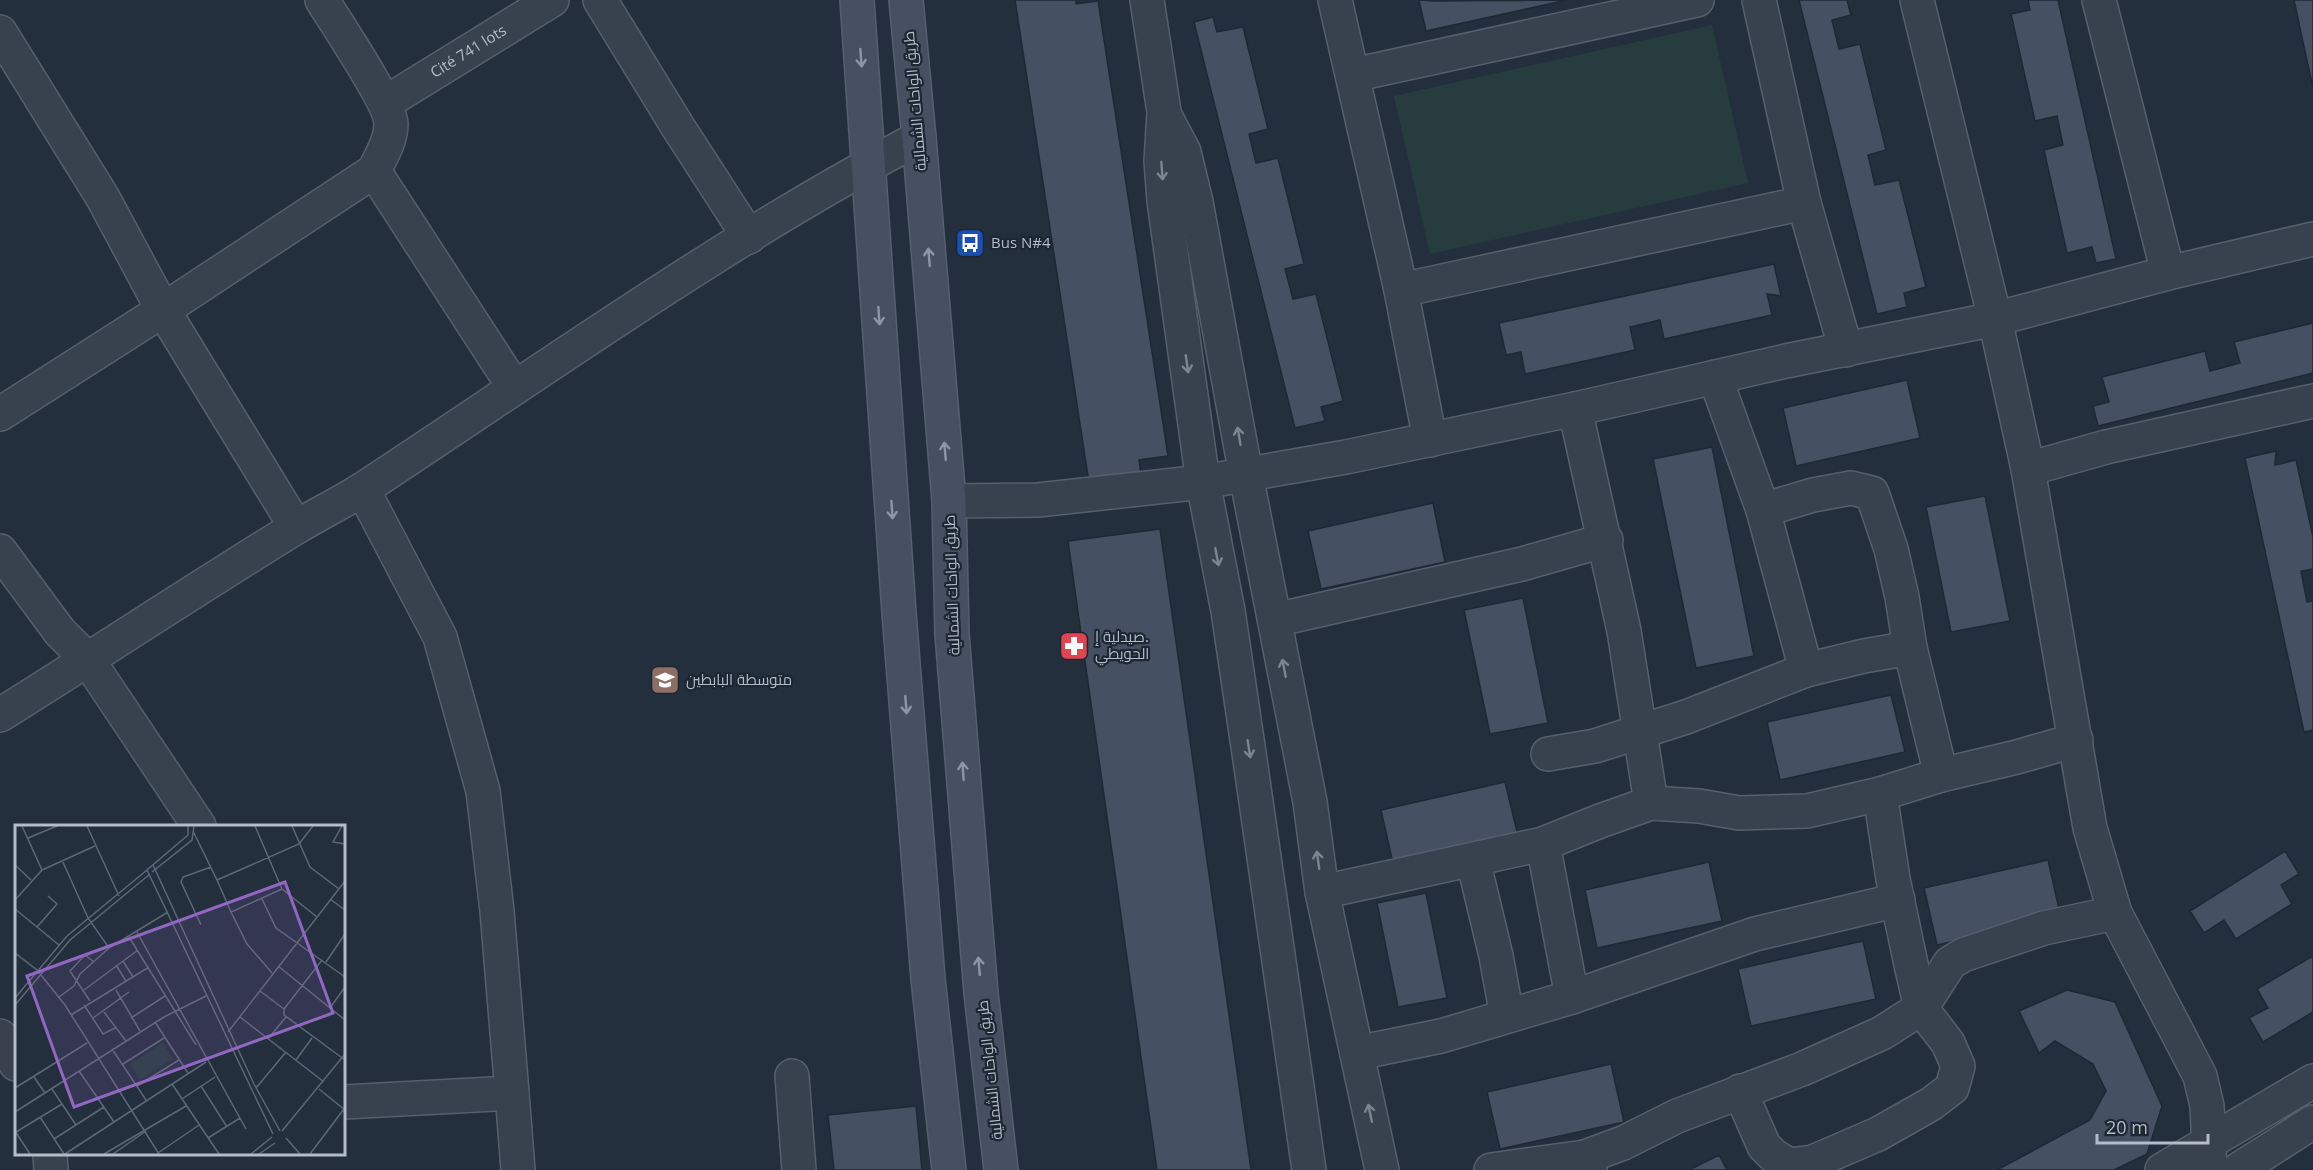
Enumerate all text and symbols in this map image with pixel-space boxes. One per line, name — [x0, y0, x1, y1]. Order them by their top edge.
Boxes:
street label: Cité 741 lots — [426, 20, 510, 82]
street label: طريق الواحات الشمالية — [898, 30, 931, 172]
one-way arrow — [856, 48, 867, 68]
one-way arrow — [1156, 160, 1167, 180]
bus stop icon: Bus N#4 — [954, 227, 986, 259]
place label: Bus N#4 — [991, 232, 1051, 252]
one-way arrow — [923, 247, 934, 267]
one-way arrow — [873, 305, 884, 325]
one-way arrow — [1181, 354, 1192, 373]
one-way arrow — [1233, 426, 1244, 446]
one-way arrow — [939, 442, 950, 461]
one-way arrow — [887, 500, 898, 520]
street label: طريق الواحات الشمالية — [939, 515, 964, 656]
one-way arrow — [1212, 546, 1223, 566]
place label: صيدلية إ. الحويطي — [1095, 626, 1149, 666]
pharmacy icon: صيدلية إ. الحويطي — [1058, 630, 1090, 662]
one-way arrow — [1278, 659, 1289, 679]
school or university icon: متوسطة البابطين — [649, 664, 681, 696]
place label: متوسطة البابطين — [686, 669, 792, 690]
one-way arrow — [901, 694, 912, 714]
one-way arrow — [1243, 739, 1254, 758]
one-way arrow — [957, 762, 968, 782]
inset map — [15, 825, 345, 1155]
one-way arrow — [1312, 851, 1323, 871]
one-way arrow — [973, 956, 984, 976]
street label: طريق الواحات الشمالية — [972, 999, 1007, 1141]
one-way arrow — [1364, 1104, 1375, 1123]
scale bar — [2097, 1107, 2208, 1145]
text: 20 m — [2106, 1115, 2148, 1139]

